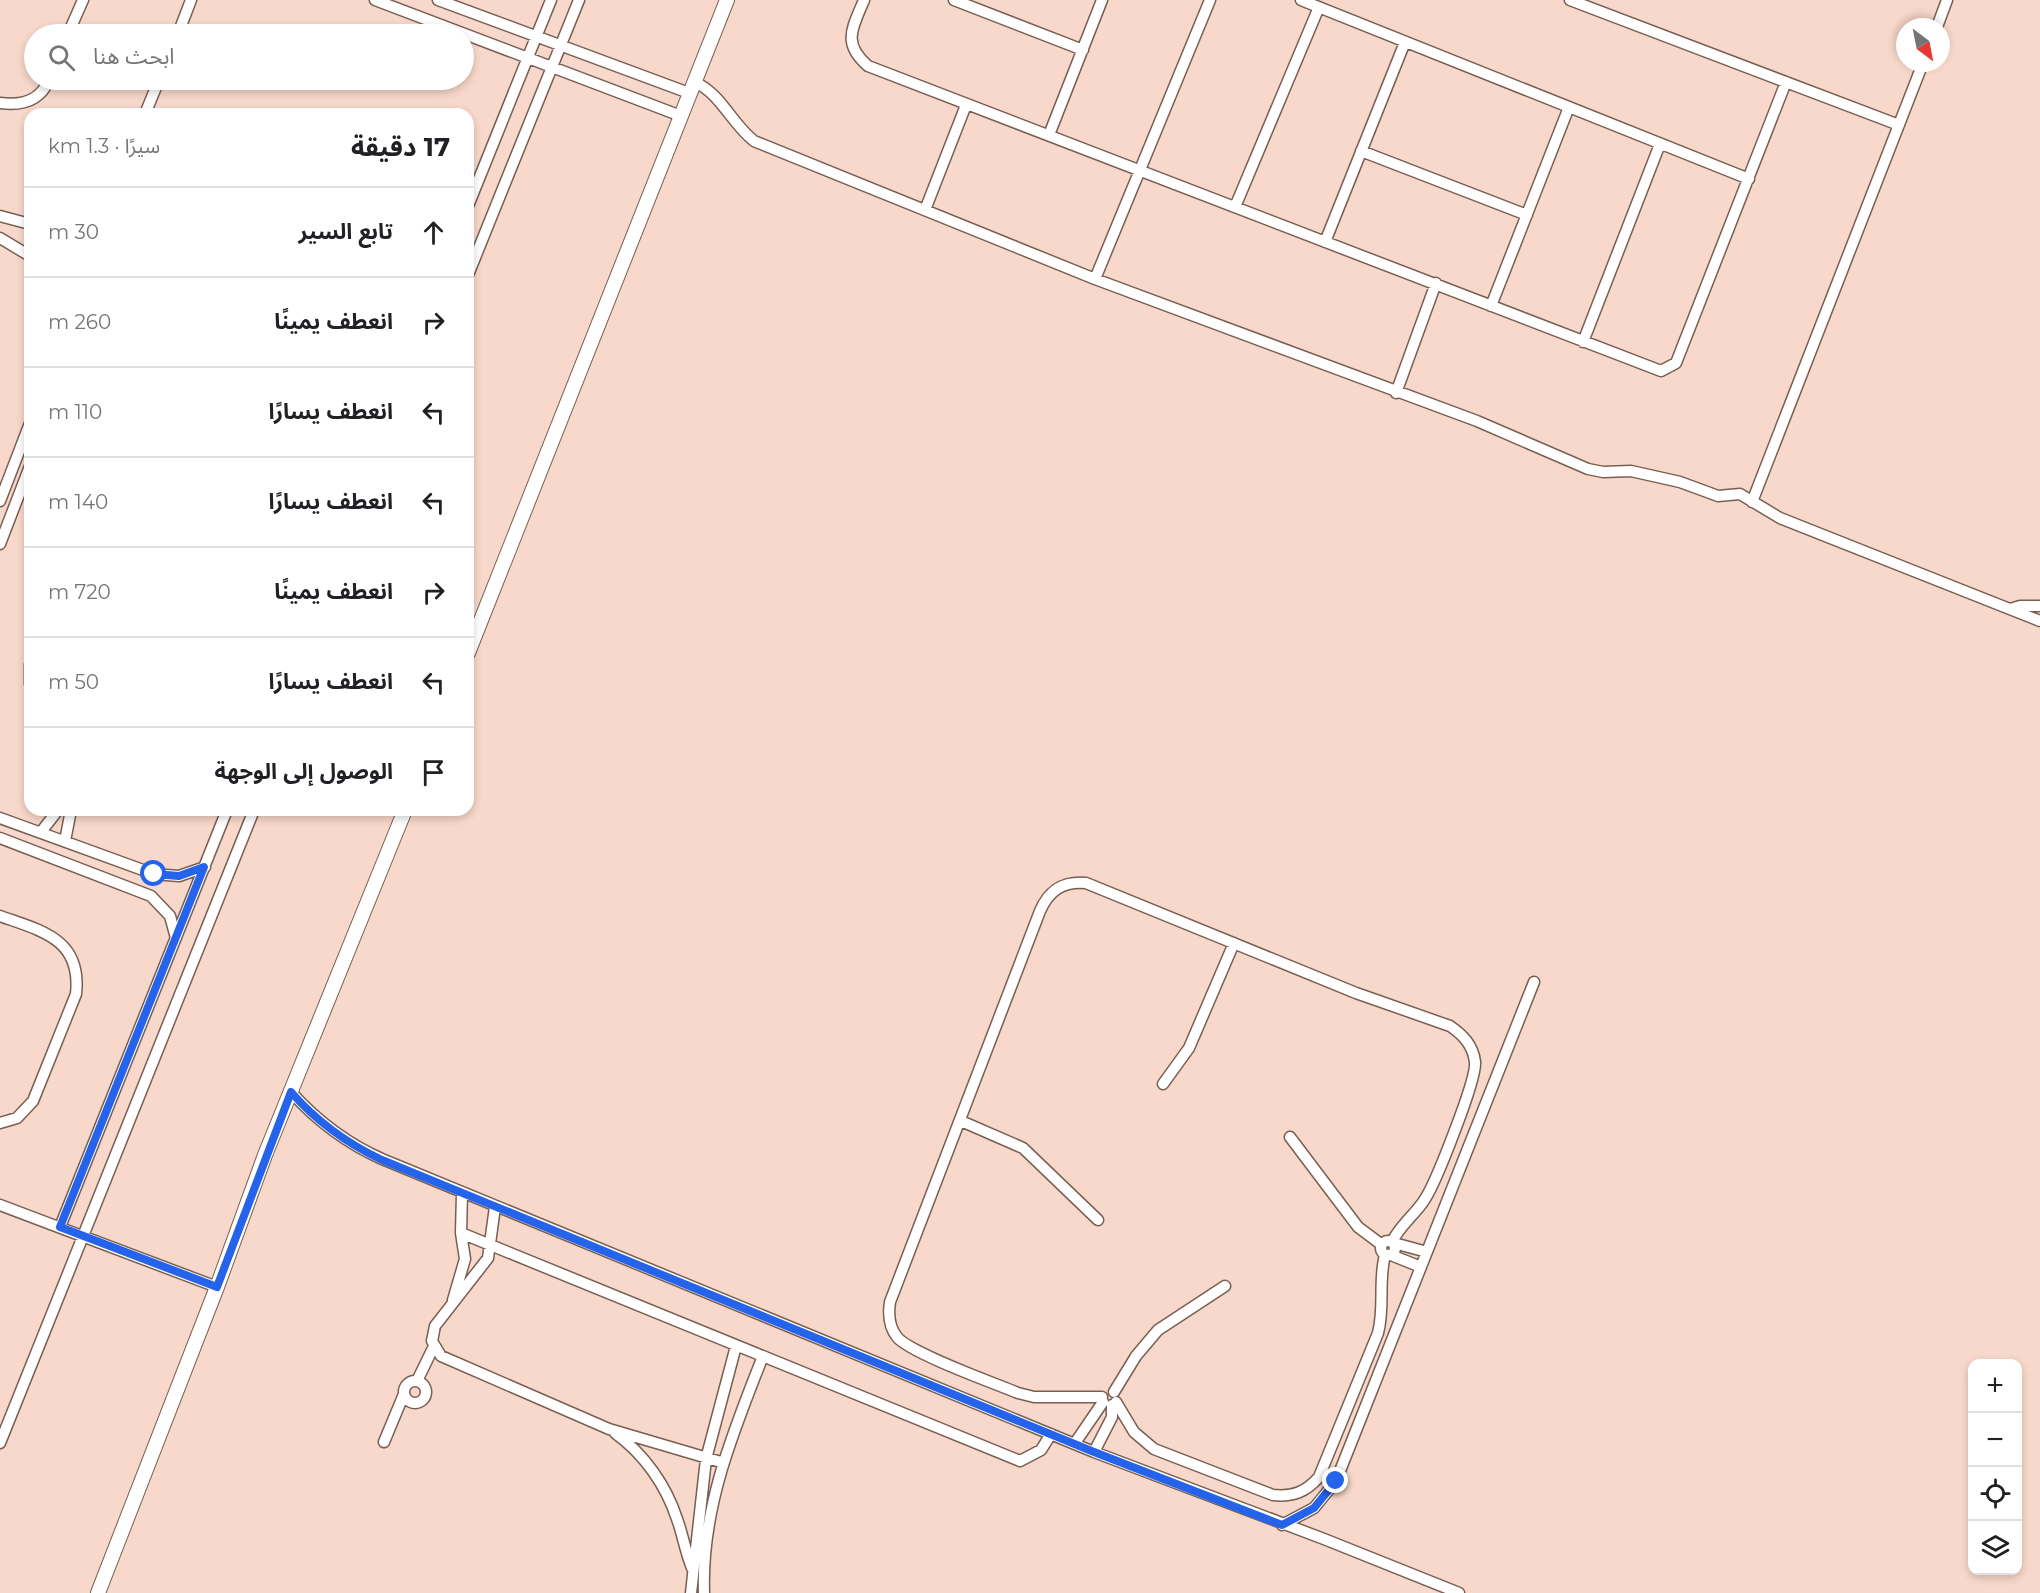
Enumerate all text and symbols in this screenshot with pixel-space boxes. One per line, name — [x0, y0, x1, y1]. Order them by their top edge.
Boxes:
north arrow — [1896, 18, 1950, 72]
search box — [24, 24, 474, 90]
icon: search — [45, 41, 78, 74]
text: ابحث هنا — [93, 43, 175, 70]
text: 17 دقيقة — [351, 131, 450, 163]
text: سيرًا · 1.3 km — [48, 134, 160, 158]
icon: ahead — [417, 216, 450, 249]
text: تابع السير — [299, 218, 393, 245]
text: 30 m — [48, 220, 99, 244]
icon: right — [417, 306, 450, 339]
text: انعطف يمينًا — [274, 308, 393, 335]
text: 260 m — [48, 310, 111, 334]
icon: left — [417, 396, 450, 429]
text: انعطف يسارًا — [269, 398, 393, 425]
text: 110 m — [48, 400, 102, 424]
icon: left — [417, 486, 450, 519]
text: انعطف يسارًا — [269, 488, 393, 515]
text: 140 m — [48, 490, 108, 514]
icon: right — [417, 576, 450, 609]
text: انعطف يمينًا — [274, 578, 393, 605]
text: 720 m — [48, 580, 111, 604]
icon: left — [417, 666, 450, 699]
text: انعطف يسارًا — [269, 668, 393, 695]
text: 50 m — [48, 670, 99, 694]
icon: arrive — [417, 756, 450, 789]
text: الوصول إلى الوجهة — [214, 758, 393, 785]
route start — [140, 860, 166, 886]
map controls — [1968, 1359, 2022, 1575]
button: + — [1968, 1359, 2022, 1413]
button: − — [1968, 1413, 2022, 1467]
route end — [1322, 1467, 1348, 1493]
button: locate — [1968, 1467, 2022, 1521]
button: layers — [1968, 1521, 2022, 1575]

